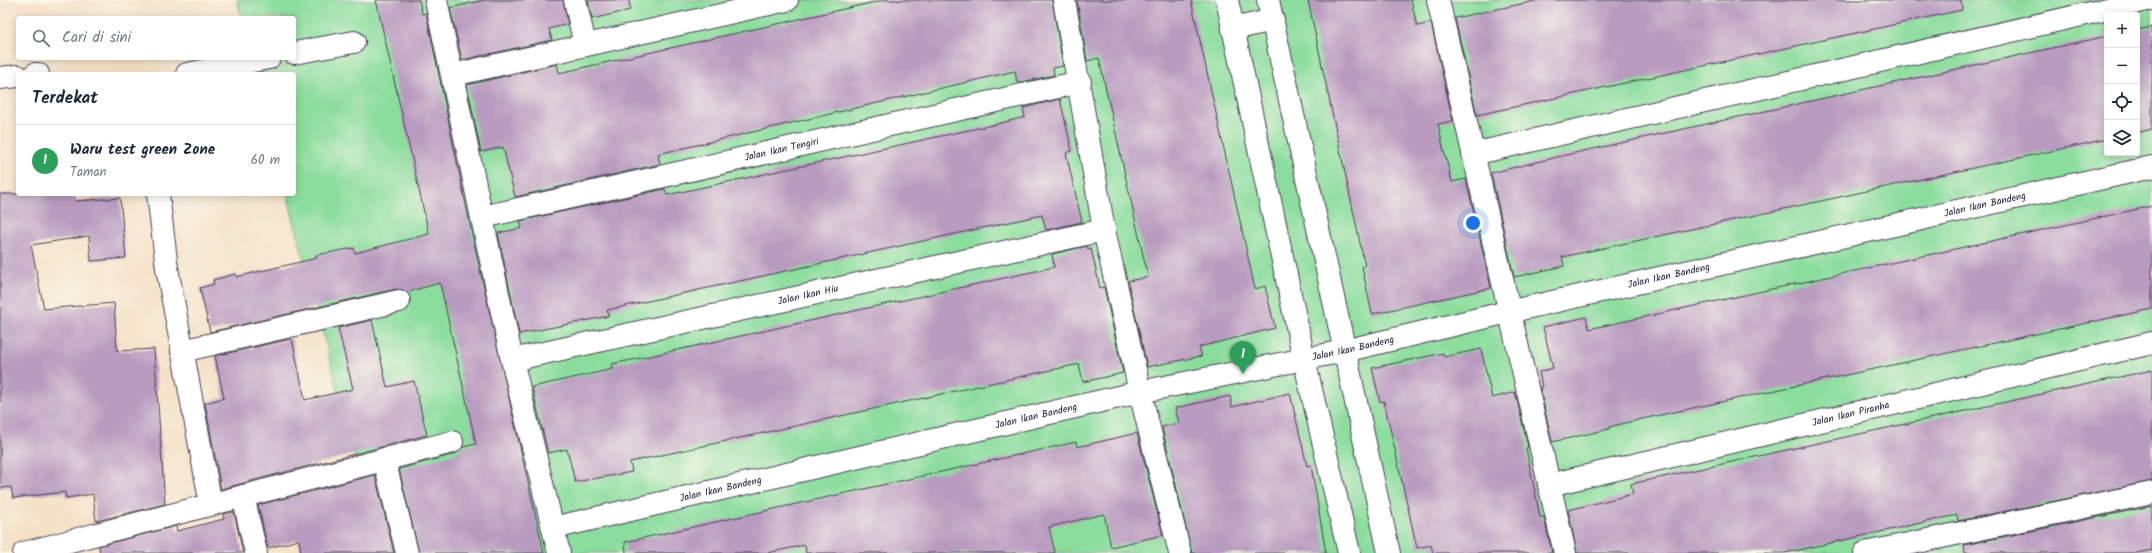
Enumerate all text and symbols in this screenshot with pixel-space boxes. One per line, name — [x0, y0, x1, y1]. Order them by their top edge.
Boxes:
map controls — [2104, 12, 2140, 156]
button: + — [2104, 12, 2140, 48]
search box — [16, 16, 296, 60]
text: Cari di sini — [62, 26, 131, 50]
icon: search — [30, 27, 52, 49]
button: − — [2104, 48, 2140, 84]
button: locate — [2104, 84, 2140, 120]
text: Terdekat — [32, 85, 98, 112]
button: layers — [2104, 120, 2140, 156]
street label: Jalan Ikan Tengiri — [743, 133, 821, 166]
text: Waru test green Zone — [70, 138, 215, 162]
text: 1 — [43, 150, 47, 171]
text: 60 m — [251, 150, 280, 171]
text: Taman — [70, 162, 106, 183]
street label: Jalan Ikan Bandeng — [1942, 188, 2028, 222]
your location — [1463, 213, 1483, 233]
street label: Jalan Ikan Bandeng — [1626, 259, 1712, 293]
street label: Jalan Ikan Hiu — [776, 281, 840, 309]
street label: Jalan Ikan Bandeng — [1311, 331, 1396, 365]
pin: 1 — [1230, 341, 1256, 374]
street label: Jalan Ikan Piranha — [1810, 397, 1891, 431]
street label: Jalan Ikan Bandeng — [994, 399, 1079, 433]
street label: Jalan Ikan Bandeng — [678, 472, 763, 506]

